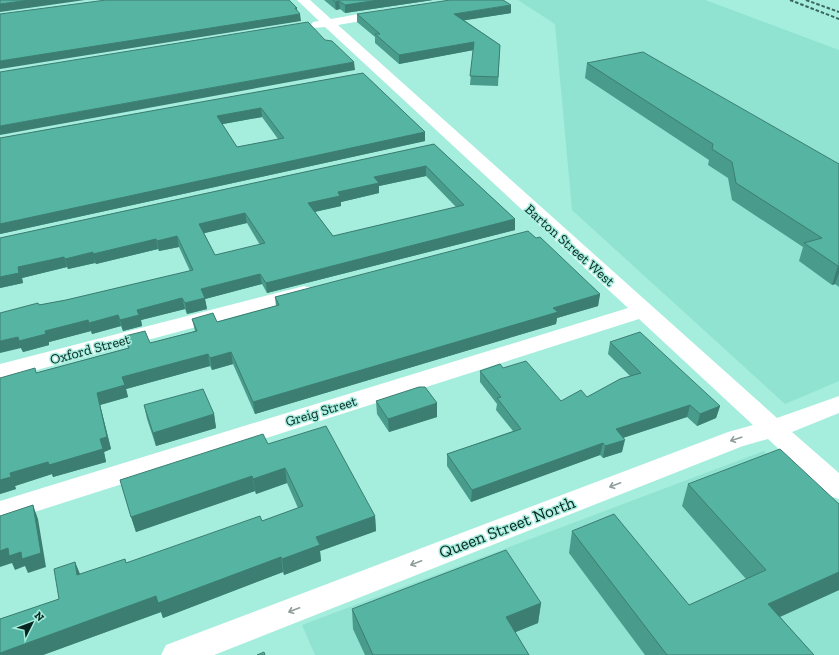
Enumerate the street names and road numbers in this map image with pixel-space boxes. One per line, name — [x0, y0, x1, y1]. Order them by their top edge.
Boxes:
street label: Barton Street West — [521, 201, 619, 291]
street label: Oxford Street — [48, 330, 133, 368]
street label: Greig Street — [283, 392, 360, 430]
street label: Queen Street North — [436, 492, 578, 562]

